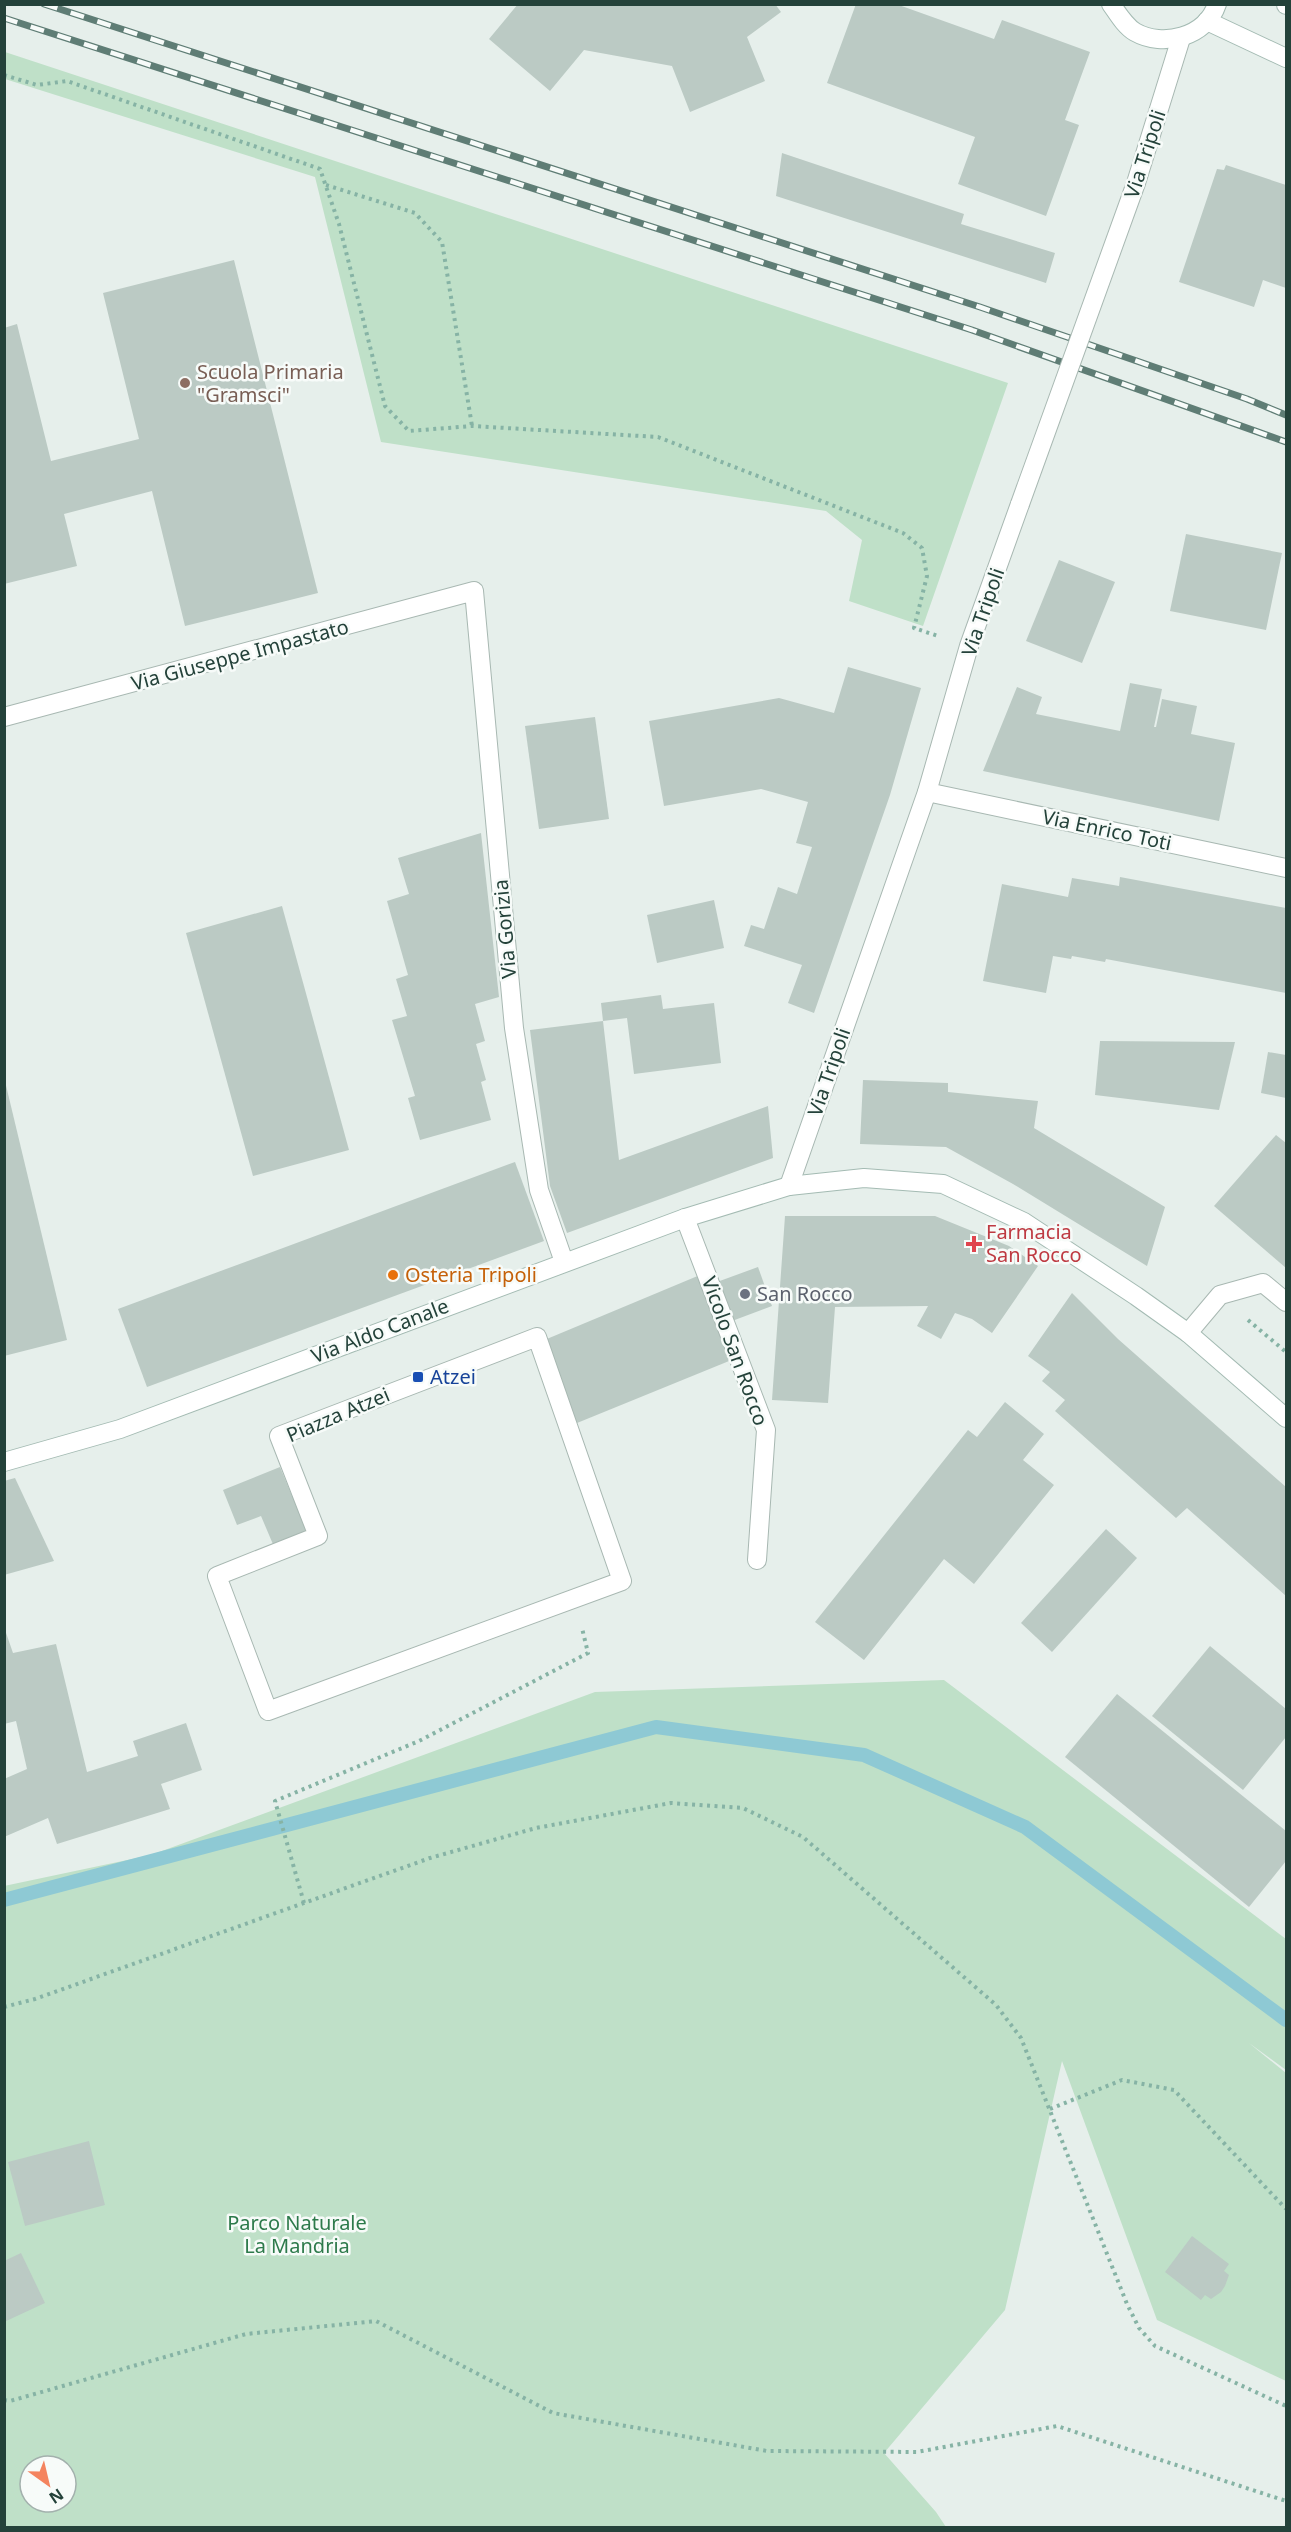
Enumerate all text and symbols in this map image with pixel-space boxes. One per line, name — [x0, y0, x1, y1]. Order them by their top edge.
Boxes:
street label: Via Tripoli — [1117, 106, 1172, 202]
place label: Scuola Primaria "Gramsci" — [197, 358, 344, 408]
marker: Scuola Primaria "Gramsci" — [178, 376, 192, 390]
street label: Via Tripoli — [955, 564, 1010, 660]
street label: Via Giuseppe Impastato — [128, 612, 352, 697]
street label: Via Enrico Toti — [1040, 803, 1174, 856]
street label: Via Gorizia — [487, 878, 522, 980]
street label: Via Tripoli — [801, 1024, 856, 1120]
place label: Farmacia San Rocco — [986, 1218, 1082, 1268]
marker: Farmacia San Rocco — [967, 1237, 981, 1251]
place label: Osteria Tripoli — [405, 1261, 537, 1288]
marker: Osteria Tripoli — [386, 1268, 400, 1282]
street label: Vicolo San Rocco — [696, 1272, 775, 1429]
place label: San Rocco — [757, 1280, 853, 1307]
marker: San Rocco — [738, 1287, 752, 1301]
street label: Via Aldo Canale — [307, 1292, 452, 1369]
place label: Atzei — [430, 1363, 476, 1390]
marker: Atzei — [411, 1370, 425, 1384]
street label: Piazza Atzei — [282, 1381, 393, 1448]
park label: Parco Naturale La Mandria — [227, 2209, 367, 2259]
north arrow — [18, 2454, 78, 2514]
text: N — [45, 2484, 68, 2509]

